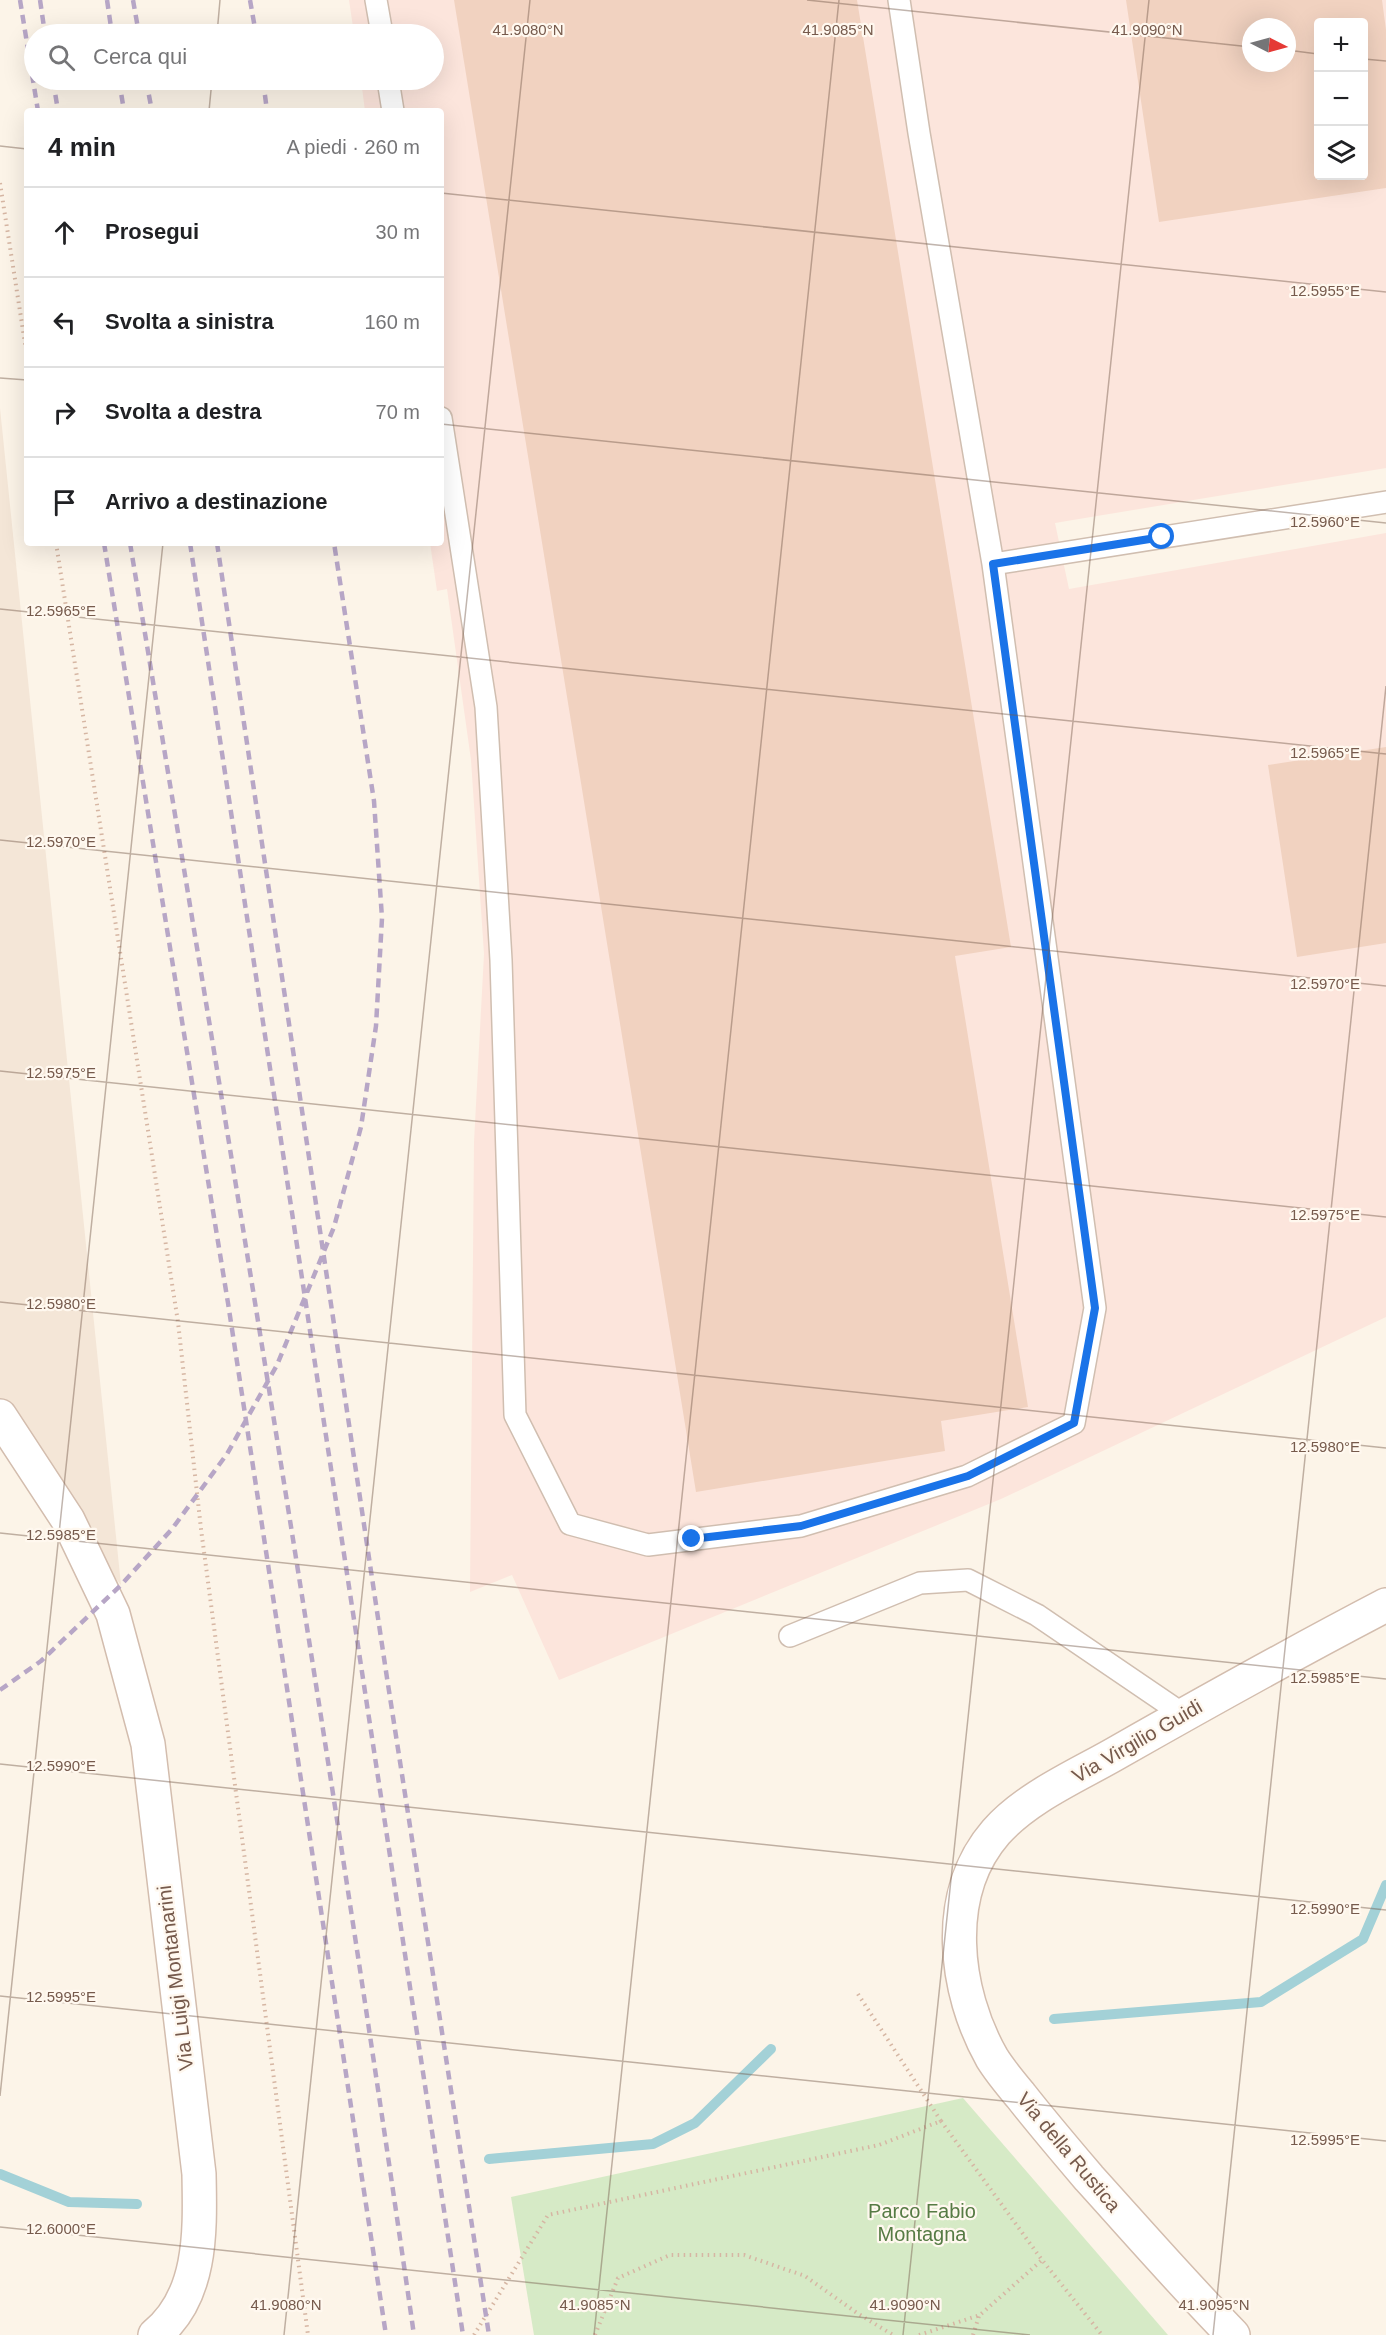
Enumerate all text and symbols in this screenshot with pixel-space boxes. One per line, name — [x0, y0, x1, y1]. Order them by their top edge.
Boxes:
north arrow — [1242, 18, 1296, 72]
map controls — [1314, 18, 1368, 180]
button: + — [1314, 18, 1368, 72]
text: 41.9080°N — [492, 21, 564, 38]
text: 41.9085°N — [802, 21, 874, 38]
text: 41.9090°N — [1111, 21, 1183, 38]
search box — [24, 24, 444, 90]
icon: search — [45, 41, 78, 74]
text: Cerca qui — [93, 44, 187, 69]
button: − — [1314, 72, 1368, 126]
button: layers — [1314, 126, 1368, 180]
text: 4 min — [48, 132, 116, 162]
text: A piedi · 260 m — [287, 136, 420, 158]
icon: ahead — [48, 216, 81, 249]
text: Prosegui — [105, 219, 199, 244]
text: 30 m — [376, 221, 420, 243]
text: 12.5955°E — [1290, 282, 1360, 299]
icon: left — [48, 306, 81, 339]
text: Svolta a sinistra — [105, 309, 274, 334]
text: 160 m — [364, 311, 420, 333]
icon: right — [48, 396, 81, 429]
text: Svolta a destra — [105, 399, 262, 424]
text: 70 m — [376, 401, 420, 423]
icon: arrive — [48, 486, 81, 519]
text: Arrivo a destinazione — [105, 489, 328, 514]
text: 12.5960°E — [1290, 513, 1360, 530]
route start — [1148, 523, 1174, 549]
text: 12.5965°E — [26, 602, 96, 619]
text: 12.5965°E — [1290, 744, 1360, 761]
text: 12.5970°E — [26, 833, 96, 850]
text: 12.5970°E — [1290, 975, 1360, 992]
text: 12.5975°E — [26, 1064, 96, 1081]
text: 12.5975°E — [1290, 1206, 1360, 1223]
text: 12.5980°E — [26, 1295, 96, 1312]
text: 12.5980°E — [1290, 1438, 1360, 1455]
route end — [678, 1525, 704, 1551]
text: 12.5985°E — [26, 1526, 96, 1543]
text: 12.5985°E — [1290, 1669, 1360, 1686]
street label: Via Virgilio Guidi — [1068, 1695, 1206, 1787]
text: 12.5990°E — [26, 1757, 96, 1774]
street label: Via Luigi Montanarini — [153, 1884, 197, 2072]
text: 12.5990°E — [1290, 1900, 1360, 1917]
text: 12.5995°E — [26, 1988, 96, 2005]
street label: Via della Rustica — [1013, 2088, 1126, 2217]
text: 12.5995°E — [1290, 2131, 1360, 2148]
park label: Parco Fabio Montagna — [868, 2200, 976, 2245]
text: 12.6000°E — [26, 2220, 96, 2237]
text: 41.9080°N — [250, 2296, 322, 2313]
text: 41.9085°N — [559, 2296, 631, 2313]
text: 41.9090°N — [869, 2296, 941, 2313]
text: 41.9095°N — [1178, 2296, 1250, 2313]

